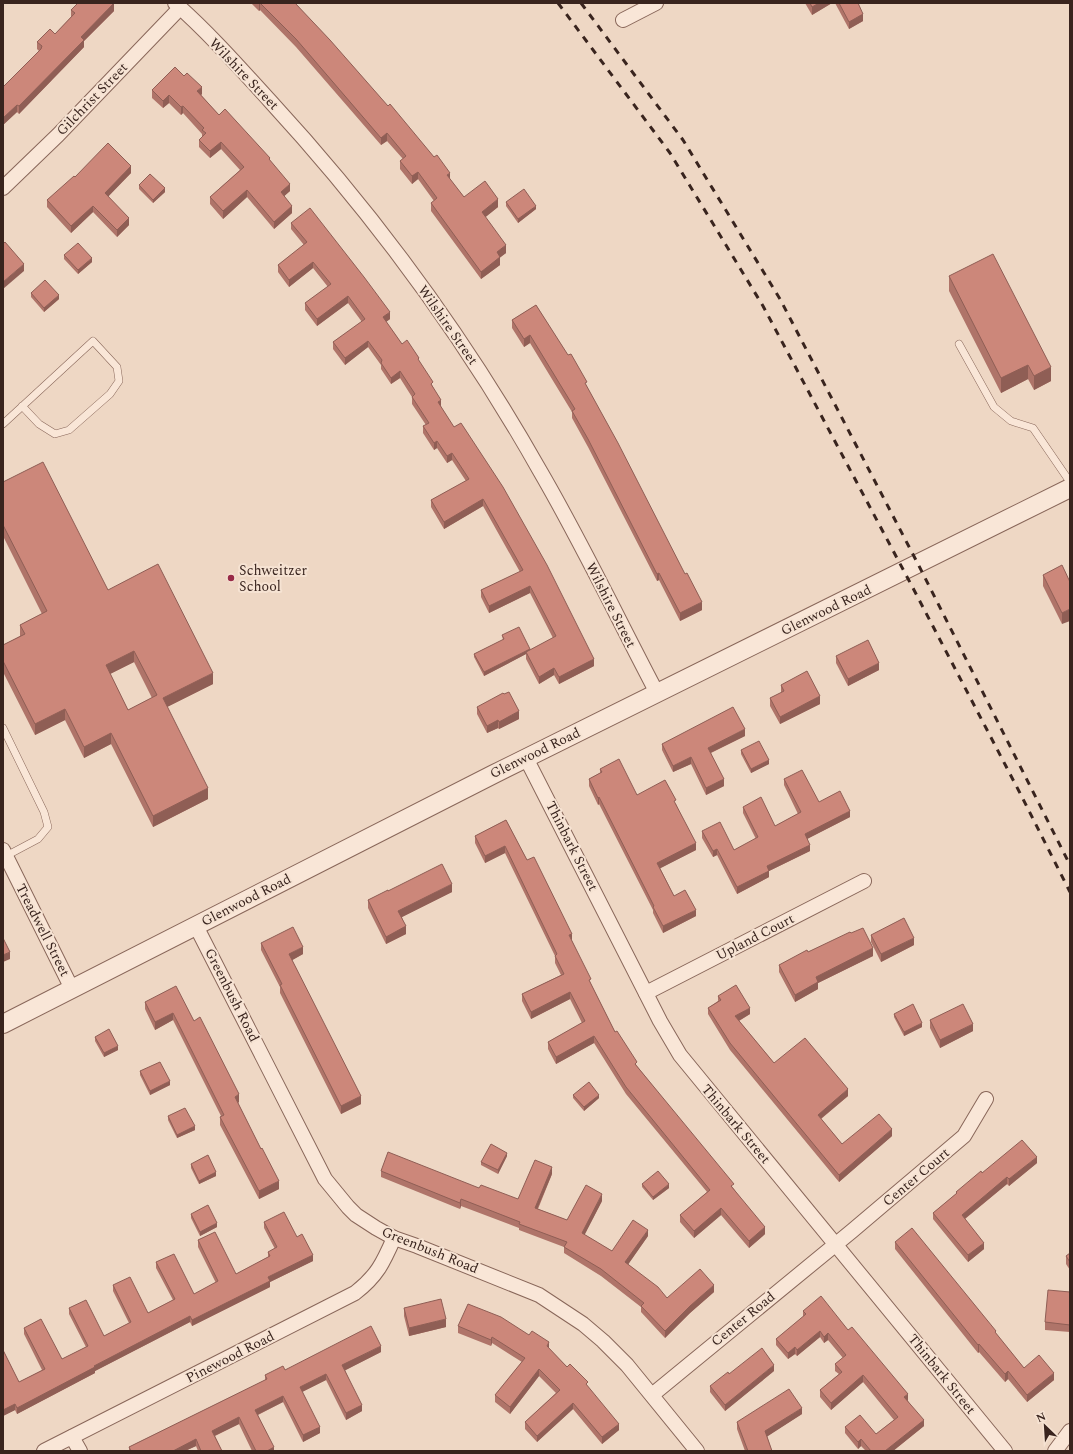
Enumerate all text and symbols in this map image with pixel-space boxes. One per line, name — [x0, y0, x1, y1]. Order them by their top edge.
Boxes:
street label: Wilshire Street — [204, 33, 284, 115]
street label: Gilchrist Street — [51, 57, 133, 141]
street label: Wilshire Street — [413, 281, 483, 369]
street label: Wilshire Street — [580, 559, 642, 651]
place label: Schweitzer School — [239, 560, 307, 597]
marker: Schweitzer School — [226, 573, 236, 583]
street label: Glenwood Road — [777, 579, 875, 641]
street label: Glenwood Road — [486, 722, 584, 784]
street label: Thinbark Street — [540, 797, 604, 895]
street label: Glenwood Road — [197, 868, 295, 932]
street label: Treadwell Street — [11, 880, 75, 980]
street label: Upland Court — [712, 908, 798, 966]
street label: Greenbush Road — [199, 944, 265, 1046]
street label: Thinbark Street — [696, 1080, 776, 1168]
street label: Center Court — [878, 1143, 954, 1211]
street label: Greenbush Road — [378, 1221, 482, 1279]
street label: Center Road — [706, 1286, 780, 1352]
street label: Pinewood Road — [182, 1326, 278, 1388]
street label: Thinbark Street — [903, 1329, 981, 1419]
north arrow — [1025, 1406, 1065, 1446]
text: N — [1033, 1408, 1049, 1427]

